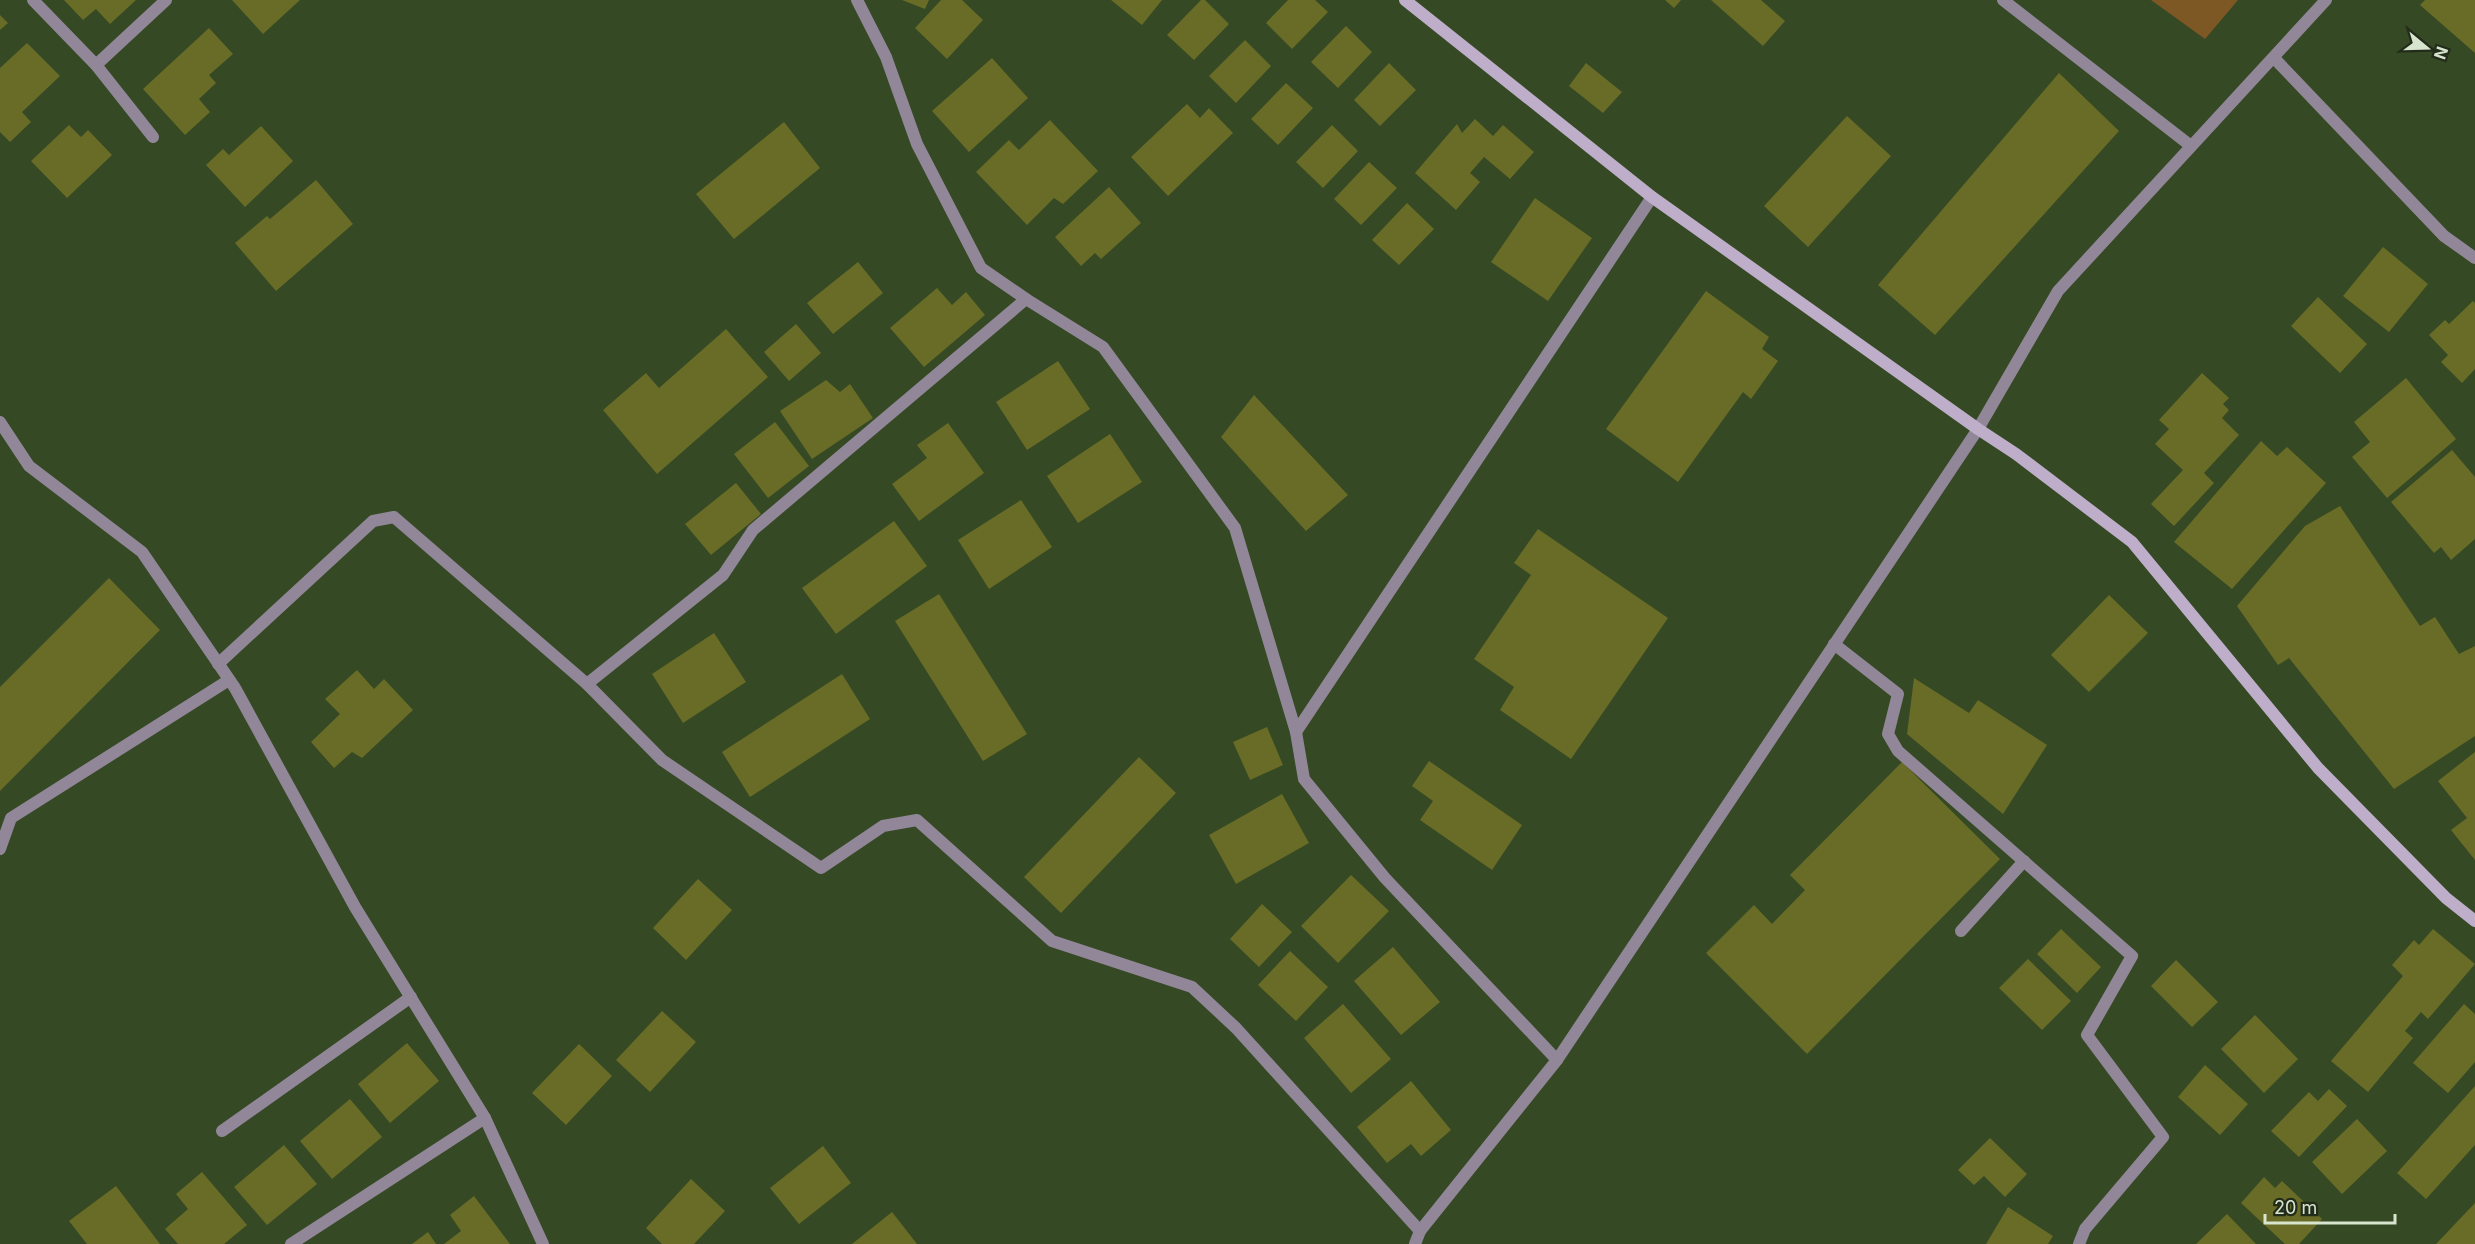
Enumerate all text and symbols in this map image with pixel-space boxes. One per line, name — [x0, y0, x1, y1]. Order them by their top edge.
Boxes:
north arrow — [2397, 18, 2457, 78]
text: N — [2430, 44, 2453, 62]
scale bar — [2265, 1187, 2396, 1225]
text: 20 m — [2274, 1197, 2317, 1218]

